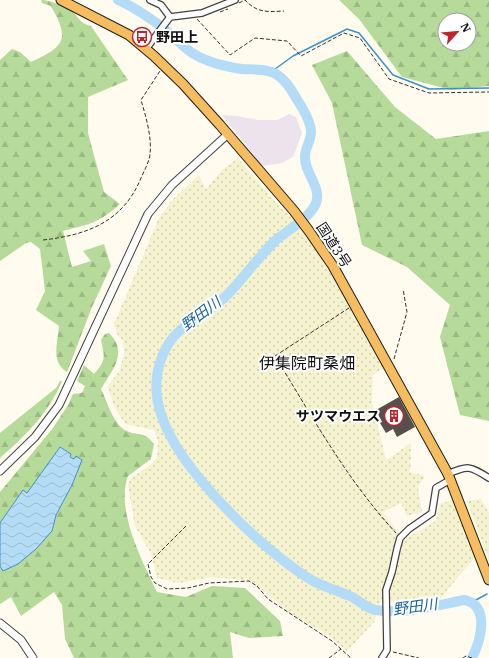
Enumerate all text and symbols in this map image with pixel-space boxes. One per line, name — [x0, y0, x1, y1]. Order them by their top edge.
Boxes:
north arrow — [437, 12, 477, 52]
text: N — [458, 20, 474, 35]
bus stop icon: 野田上 — [131, 26, 153, 48]
place label: 野田上 — [156, 28, 198, 46]
street label: 国道3号 — [313, 219, 355, 271]
water label: 野田川 — [177, 291, 226, 335]
district label: 伊集院町桑畑 — [259, 353, 355, 373]
building icon: サツマウエス — [383, 405, 405, 427]
place label: サツマウエス — [296, 407, 380, 425]
water label: 野田川 — [391, 594, 441, 619]

